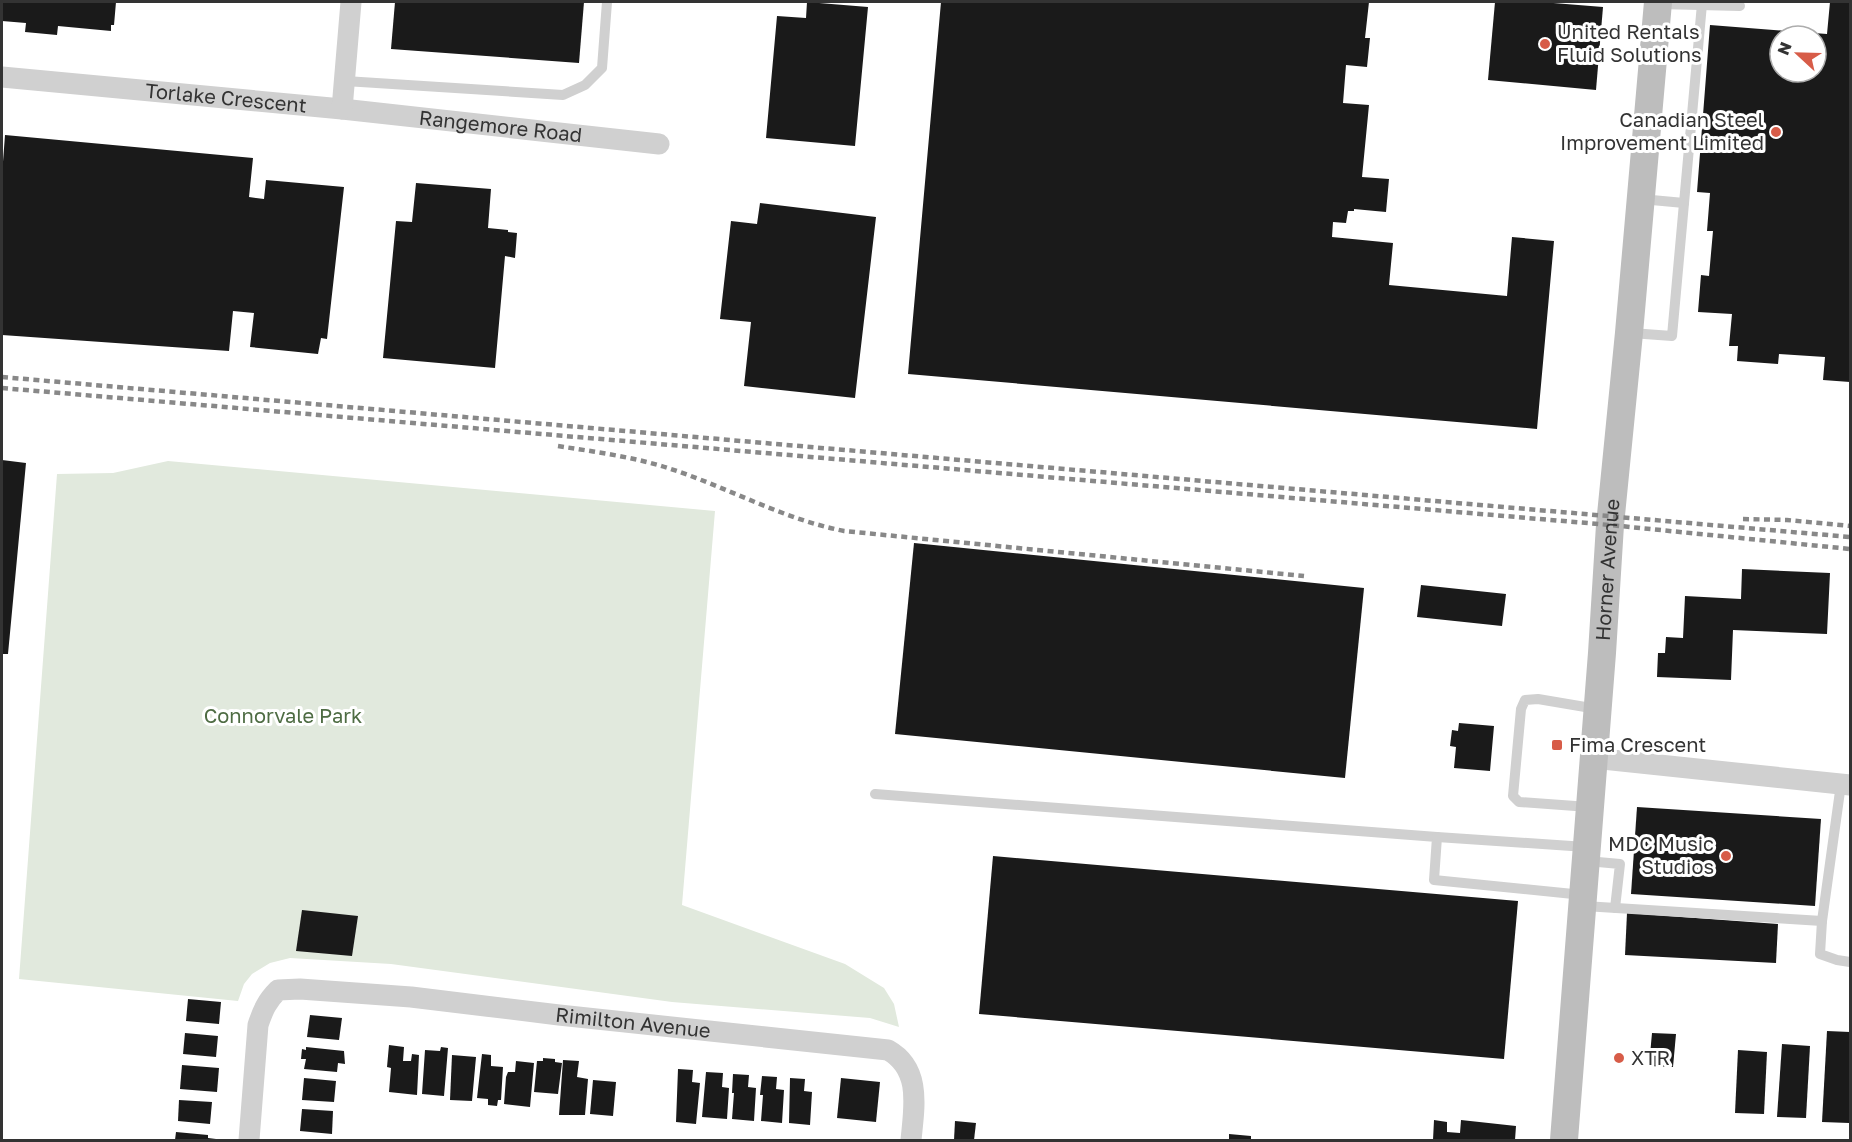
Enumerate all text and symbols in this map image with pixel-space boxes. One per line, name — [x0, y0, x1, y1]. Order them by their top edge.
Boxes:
place label: United Rentals Fluid Solutions — [1557, 19, 1702, 66]
north arrow — [1768, 24, 1828, 84]
marker: United Rentals Fluid Solutions — [1538, 37, 1552, 51]
text: N — [1773, 39, 1796, 58]
street label: Torlake Crescent — [144, 78, 308, 117]
street label: Rangemore Road — [418, 105, 583, 146]
place label: Canadian Steel Improvement Limited — [1560, 107, 1764, 154]
marker: Canadian Steel Improvement Limited — [1769, 125, 1783, 139]
street label: Horner Avenue — [1590, 497, 1624, 641]
park label: Connorvale Park — [204, 703, 362, 727]
place label: Fima Crescent — [1569, 732, 1706, 756]
marker: Fima Crescent — [1550, 738, 1564, 752]
place label: MDC Music Studios — [1608, 831, 1714, 878]
marker: MDC Music Studios — [1719, 849, 1733, 863]
street label: Rimilton Avenue — [554, 1002, 712, 1042]
place label: XTR — [1631, 1045, 1670, 1069]
marker: XTR — [1612, 1051, 1626, 1065]

